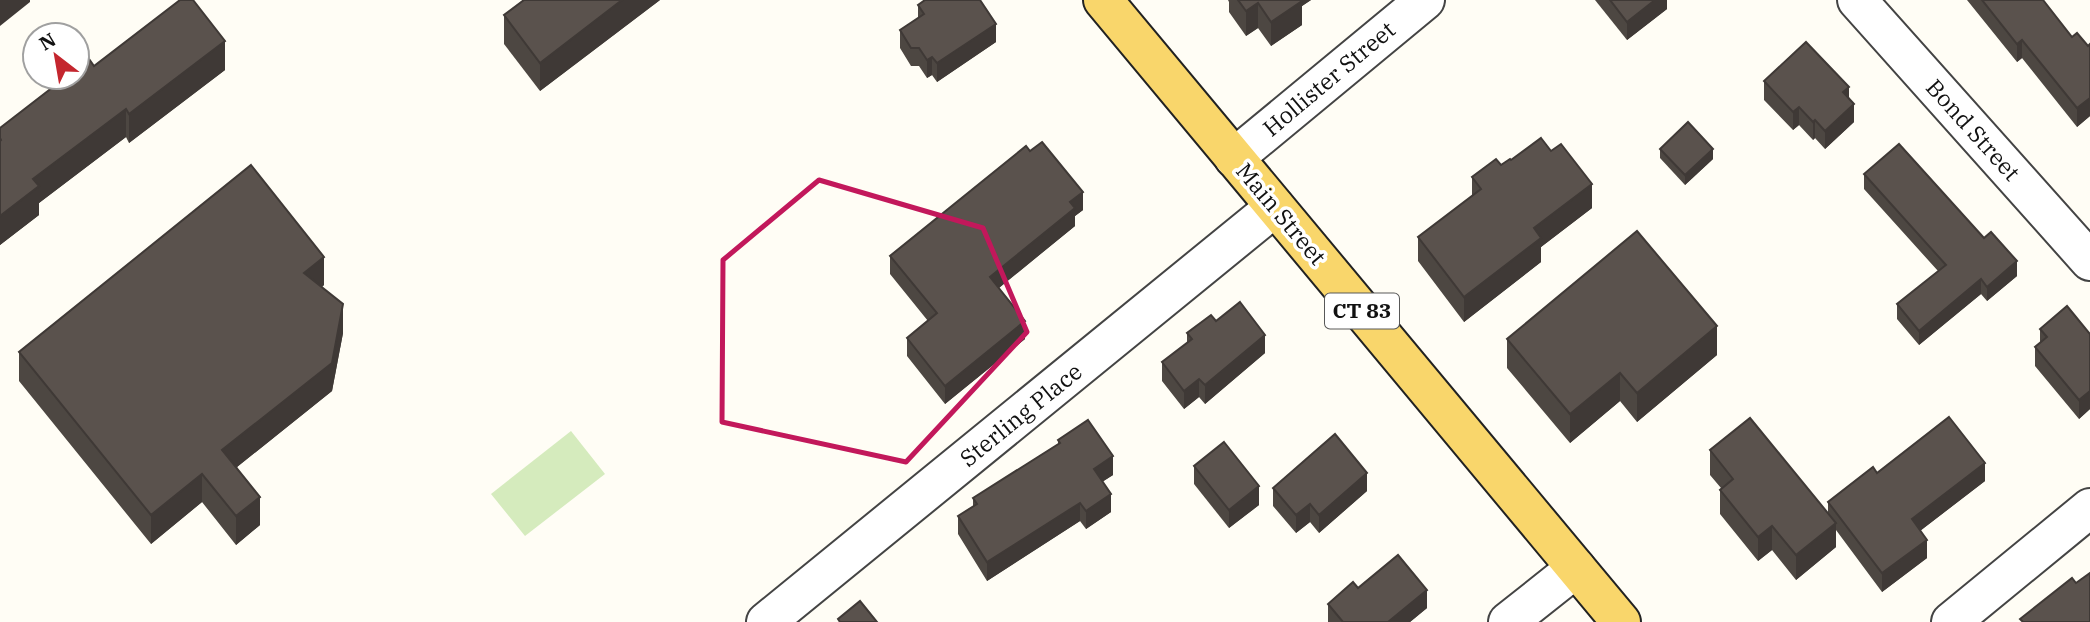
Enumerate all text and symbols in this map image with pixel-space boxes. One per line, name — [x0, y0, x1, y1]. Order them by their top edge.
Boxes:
street label: Hollister Street — [1256, 14, 1401, 142]
north arrow — [21, 21, 91, 91]
text: N — [35, 27, 60, 56]
street label: Bond Street — [1920, 72, 2027, 187]
street label: Main Street — [1230, 156, 1333, 271]
road number: CT 83 — [1325, 294, 1399, 328]
street label: Sterling Place — [953, 356, 1088, 473]

